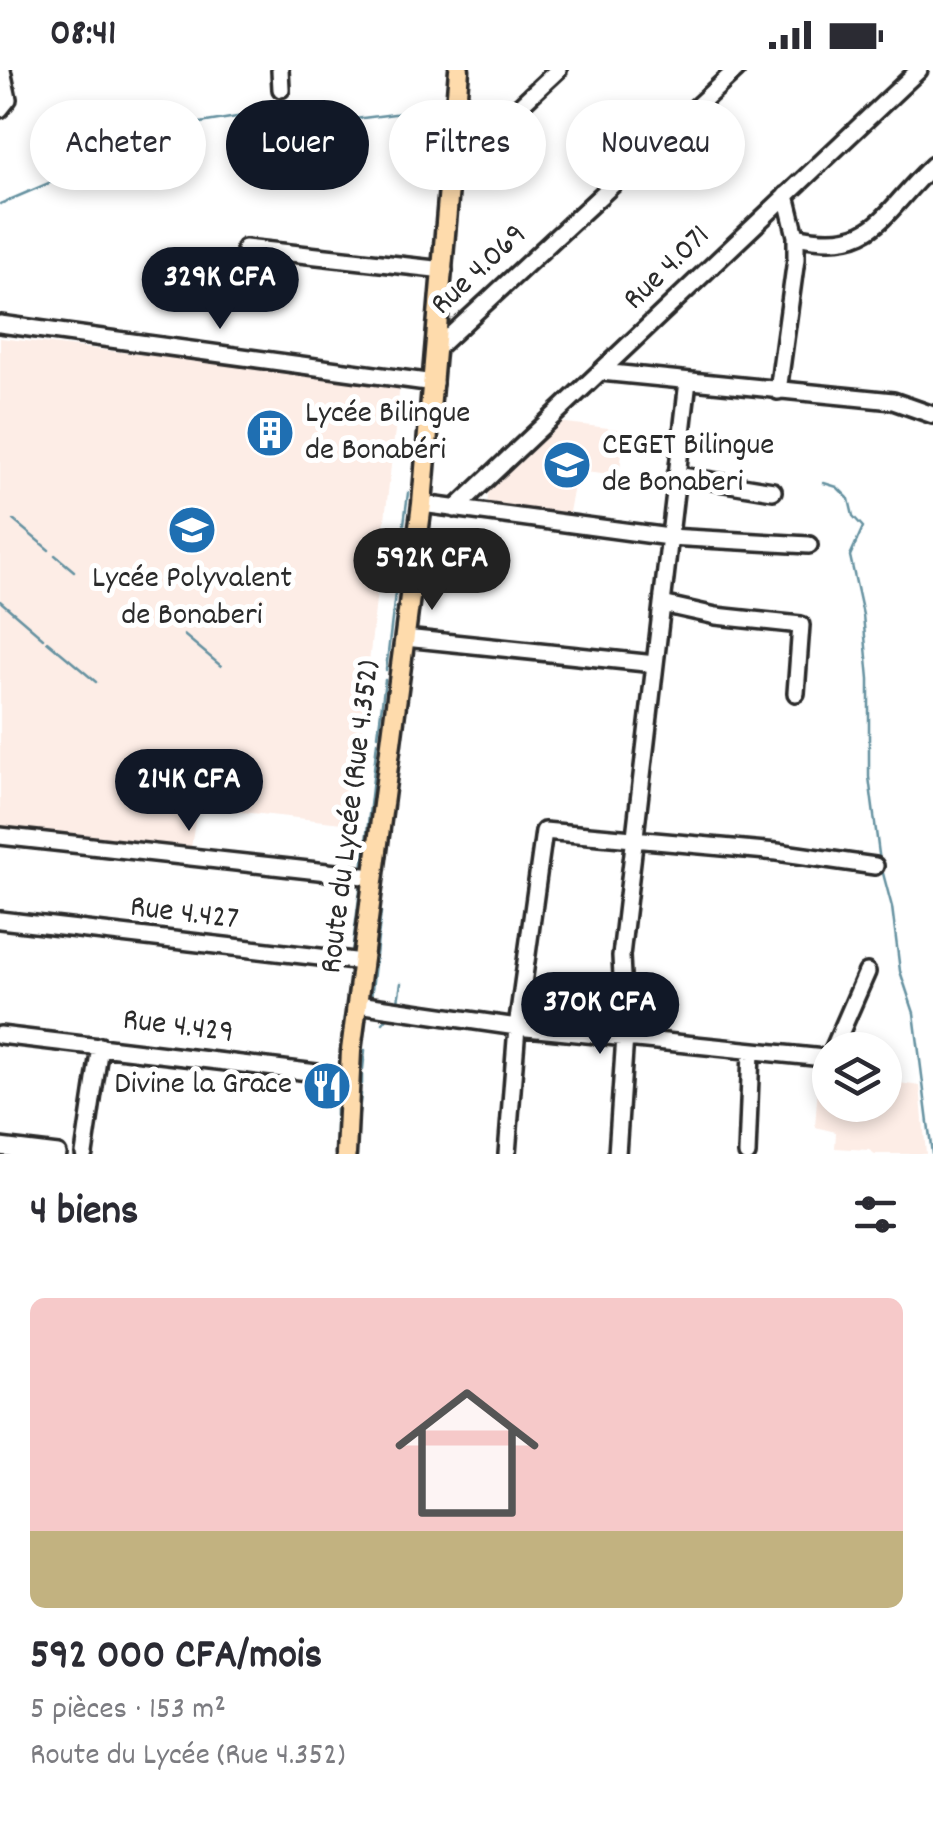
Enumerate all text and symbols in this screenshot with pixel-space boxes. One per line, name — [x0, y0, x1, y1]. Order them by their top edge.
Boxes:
text: 08:41 — [50, 8, 116, 63]
chip: Acheter — [30, 100, 206, 190]
chip: Louer — [226, 100, 369, 190]
chip: Filtres — [389, 100, 546, 190]
chip: Nouveau — [566, 100, 745, 190]
street label: Rue 4.069 — [421, 214, 539, 328]
street label: Rue 4.071 — [614, 216, 722, 322]
pin: 329K CFA — [117, 247, 323, 332]
text: 329K CFA — [164, 256, 276, 302]
place label: Lycée Bilingue de Bonabéri — [305, 392, 470, 475]
building icon: Lycée Bilingue de Bonabéri — [244, 407, 296, 459]
place label: CEGET Bilingue de Bonaberi — [602, 424, 774, 507]
school or university icon: CEGET Bilingue de Bonaberi — [541, 439, 593, 491]
school or university icon: Lycée Polyvalent de Bonaberi — [166, 504, 218, 556]
pin: 592K CFA — [329, 528, 535, 613]
text: 592K CFA — [375, 537, 489, 583]
place label: Lycée Polyvalent de Bonaberi — [92, 557, 292, 640]
street label: Route du Lycée (Rue 4.352) — [310, 658, 394, 976]
pin: 214K CFA — [86, 749, 292, 834]
text: 214K CFA — [137, 758, 241, 804]
street label: Rue 4.427 — [127, 886, 241, 944]
pin: 370K CFA — [497, 972, 703, 1057]
text: 370K CFA — [543, 981, 657, 1027]
street label: Rue 4.429 — [120, 998, 236, 1058]
map controls — [812, 1032, 902, 1122]
button: layers — [812, 1032, 902, 1122]
restaurant icon: Divine la Grace — [301, 1060, 353, 1112]
place label: Divine la Grace — [114, 1063, 292, 1109]
text: 4 biens — [30, 1184, 139, 1244]
icon: filters — [848, 1187, 903, 1242]
icon: home — [377, 1363, 557, 1543]
text: 592 000 CFA/mois — [30, 1628, 322, 1688]
text: 5 pièces · 153 m² — [30, 1688, 226, 1734]
text: Route du Lycée (Rue 4.352) — [30, 1734, 345, 1780]

